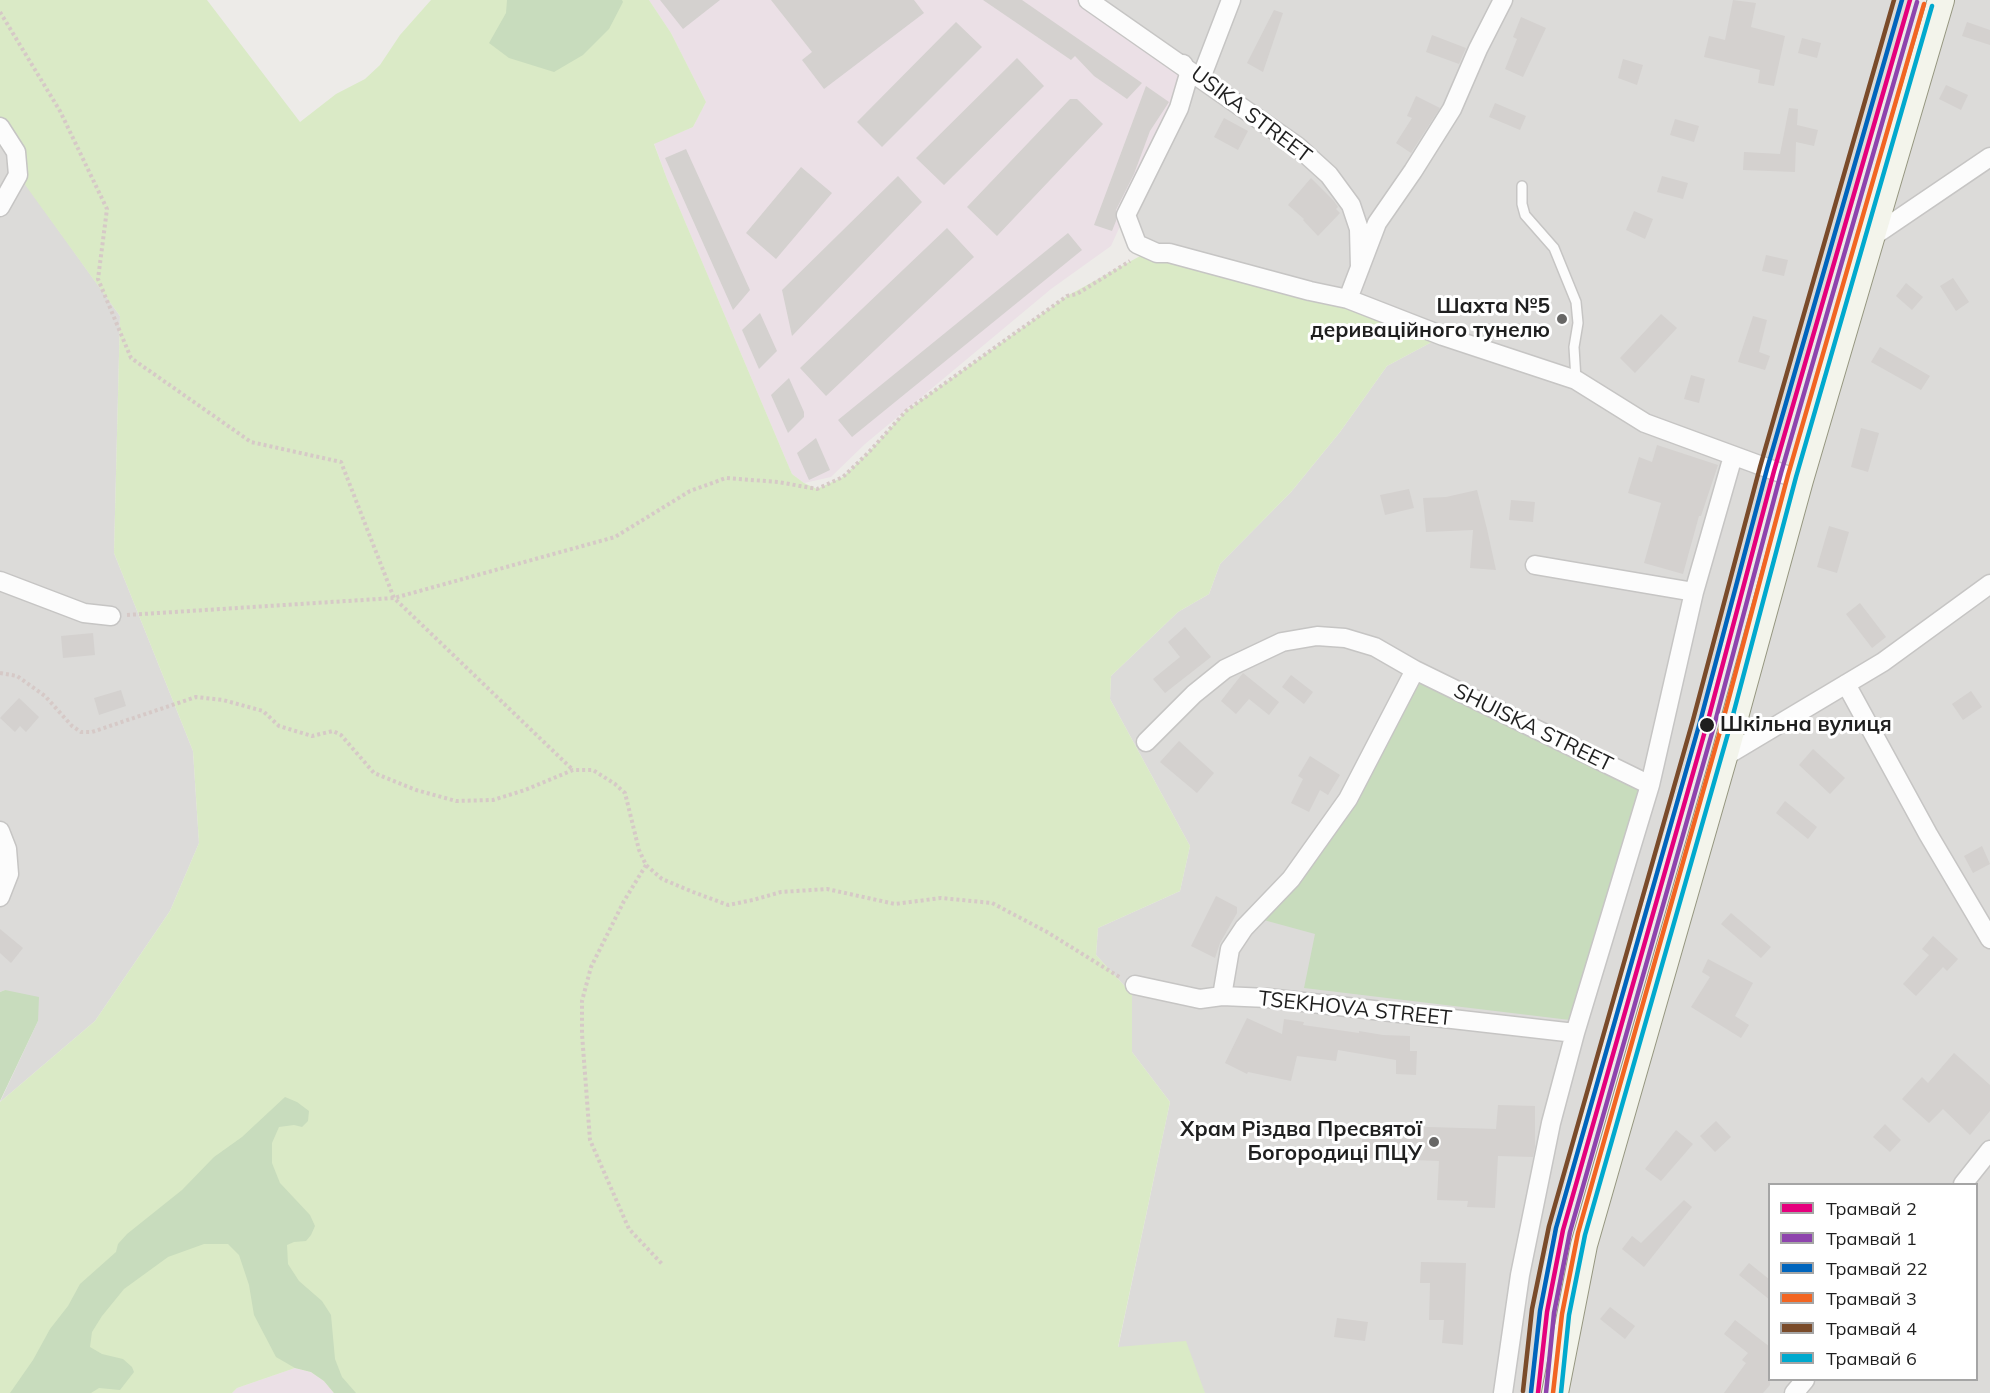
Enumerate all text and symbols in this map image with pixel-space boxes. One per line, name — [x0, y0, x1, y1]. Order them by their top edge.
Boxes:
street label: USIKA STREET — [1186, 61, 1316, 169]
place label: Шахта №5 дериваційного тунелю — [1310, 294, 1550, 344]
marker: Шахта №5 дериваційного тунелю — [1555, 312, 1569, 326]
street label: SHUISKA STREET — [1449, 679, 1617, 777]
place label: Шкільна вулиця — [1720, 712, 1892, 738]
marker: Шкільна вулиця — [1698, 716, 1716, 734]
street label: TSEKHOVA STREET — [1257, 986, 1453, 1032]
place label: Храм Різдва Пресвятої Богородиці ПЦУ — [1180, 1117, 1422, 1167]
marker: Храм Різдва Пресвятої Богородиці ПЦУ — [1427, 1135, 1441, 1149]
legend — [1768, 1183, 1978, 1381]
text: Трамвай 2 — [1826, 1197, 1917, 1220]
text: Трамвай 1 — [1826, 1227, 1917, 1250]
text: Трамвай 22 — [1826, 1257, 1928, 1280]
text: Трамвай 3 — [1826, 1287, 1917, 1310]
text: Трамвай 4 — [1826, 1317, 1917, 1340]
text: Трамвай 6 — [1826, 1347, 1917, 1370]

